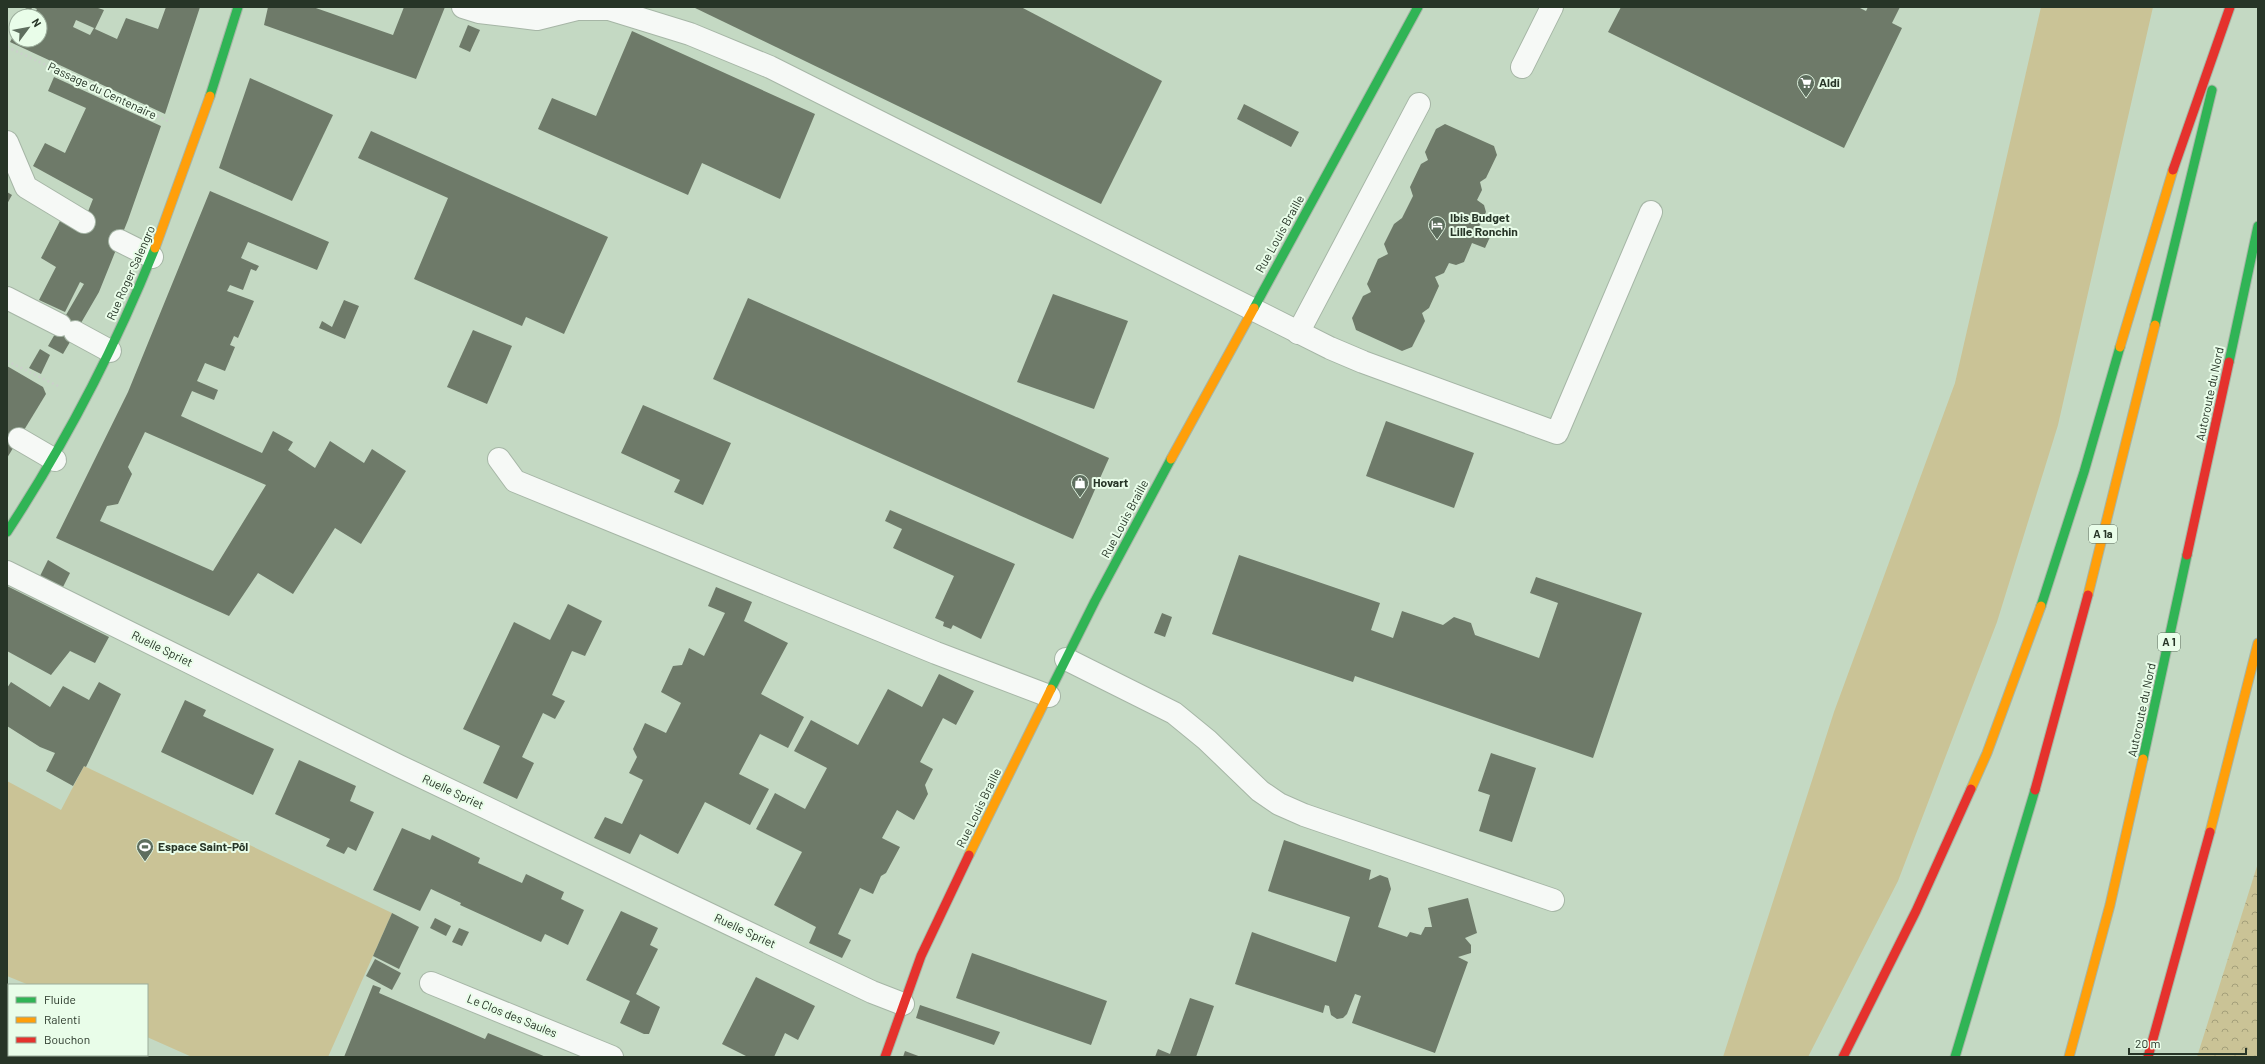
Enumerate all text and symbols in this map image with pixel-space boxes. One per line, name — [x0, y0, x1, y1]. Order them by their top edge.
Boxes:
north arrow — [8, 8, 48, 48]
text: N — [29, 16, 44, 29]
street label: Passage du Centenaire — [46, 59, 159, 121]
supermarket icon: Aldi — [1796, 73, 1816, 98]
place label: Aldi — [1819, 75, 1840, 89]
street label: Rue Louis Braille — [1252, 192, 1306, 275]
place label: Ibis Budget Lille Ronchin — [1450, 210, 1518, 238]
hotel icon: Ibis Budget Lille Ronchin — [1427, 215, 1447, 240]
street label: Rue Roger Salengro — [103, 223, 157, 322]
street label: Autoroute du Nord — [2192, 346, 2226, 442]
shop icon: Hovart — [1070, 473, 1090, 498]
place label: Hovart — [1093, 475, 1129, 489]
street label: Rue Louis Braille — [1098, 477, 1151, 560]
road number: A 1a — [2089, 525, 2117, 543]
street label: Ruelle Spriet — [130, 627, 195, 669]
road number: A 1 — [2158, 633, 2180, 651]
street label: Autoroute du Nord — [2124, 662, 2158, 758]
street label: Rue Louis Braille — [953, 766, 1003, 850]
street label: Ruelle Spriet — [420, 771, 486, 811]
sports icon: Espace Saint-Pôl — [135, 837, 155, 862]
place label: Espace Saint-Pôl — [158, 839, 248, 853]
street label: Ruelle Spriet — [712, 910, 778, 950]
legend — [8, 984, 148, 1056]
street label: Le Clos des Saules — [465, 991, 560, 1040]
text: Fluide — [44, 992, 76, 1006]
text: Ralenti — [44, 1012, 81, 1026]
scale bar — [2129, 1030, 2246, 1056]
text: Bouchon — [44, 1032, 90, 1046]
text: 20 m — [2135, 1036, 2161, 1050]

